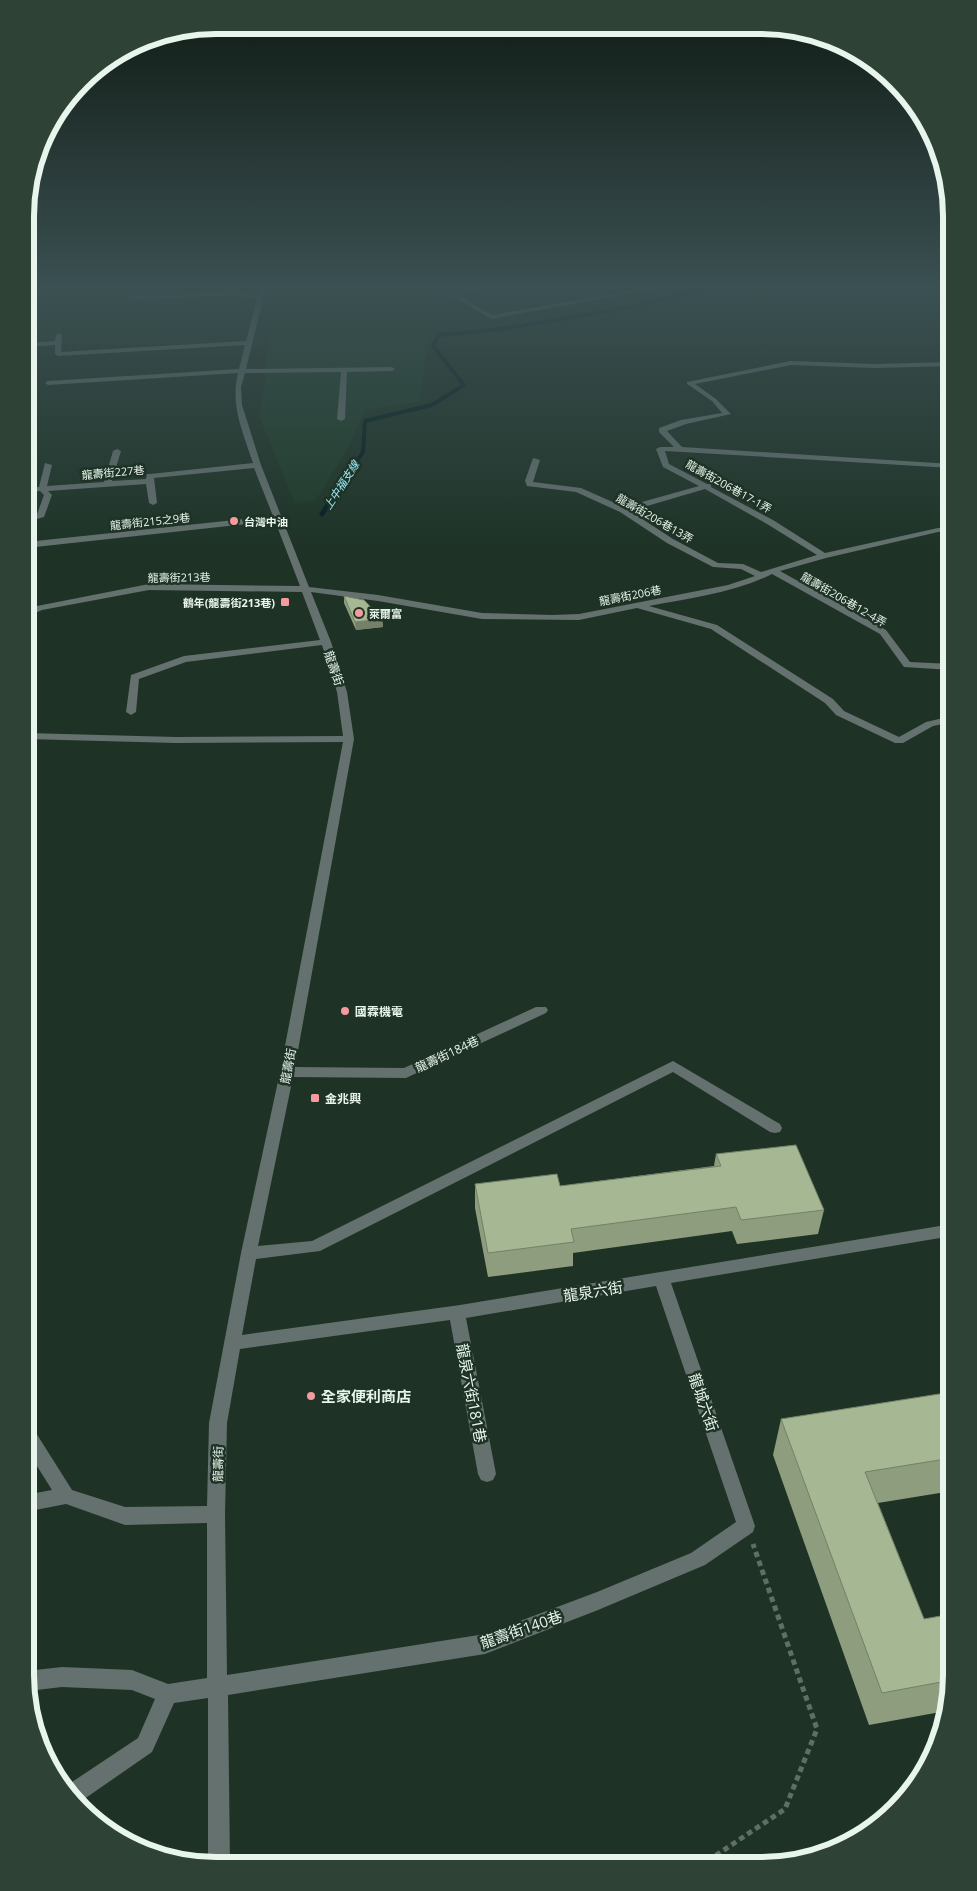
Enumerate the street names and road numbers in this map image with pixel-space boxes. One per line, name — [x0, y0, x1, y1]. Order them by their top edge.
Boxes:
street label: 龍壽街206巷17-1弄 — [683, 456, 775, 516]
street label: 龍壽街227巷 — [81, 462, 145, 482]
street label: 龍壽街206巷13弄 — [614, 490, 696, 546]
street label: 龍壽街215之9巷 — [109, 509, 191, 533]
street label: 龍壽街206巷12-4弄 — [799, 568, 889, 630]
street label: 龍壽街213巷 — [147, 569, 211, 585]
street label: 龍壽街206巷 — [598, 582, 662, 608]
street label: 龍壽街 — [320, 648, 348, 688]
street label: 龍壽街184巷 — [412, 1032, 482, 1076]
street label: 龍壽街 — [276, 1047, 300, 1085]
street label: 龍泉六街 — [562, 1276, 624, 1306]
street label: 龍泉六街181巷 — [453, 1342, 491, 1444]
street label: 龍城六街 — [685, 1370, 723, 1434]
street label: 龍壽街 — [209, 1446, 227, 1482]
street label: 龍壽街140巷 — [477, 1606, 565, 1652]

